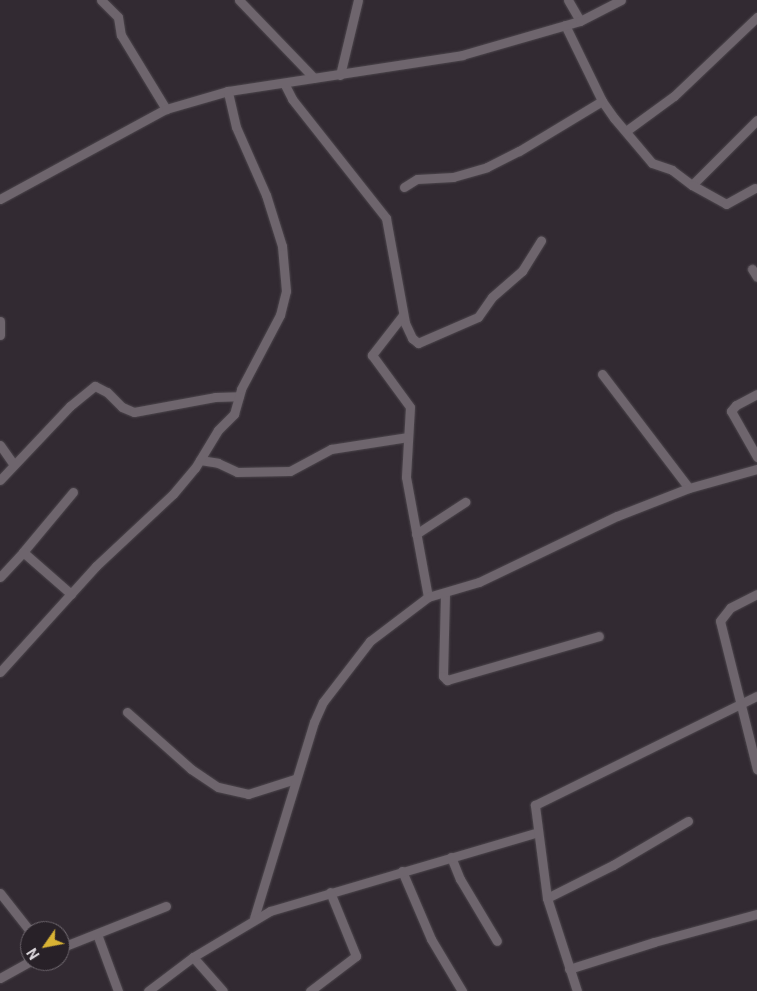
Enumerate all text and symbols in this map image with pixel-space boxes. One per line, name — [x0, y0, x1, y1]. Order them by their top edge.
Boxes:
north arrow — [20, 921, 70, 971]
text: N — [24, 945, 43, 962]

